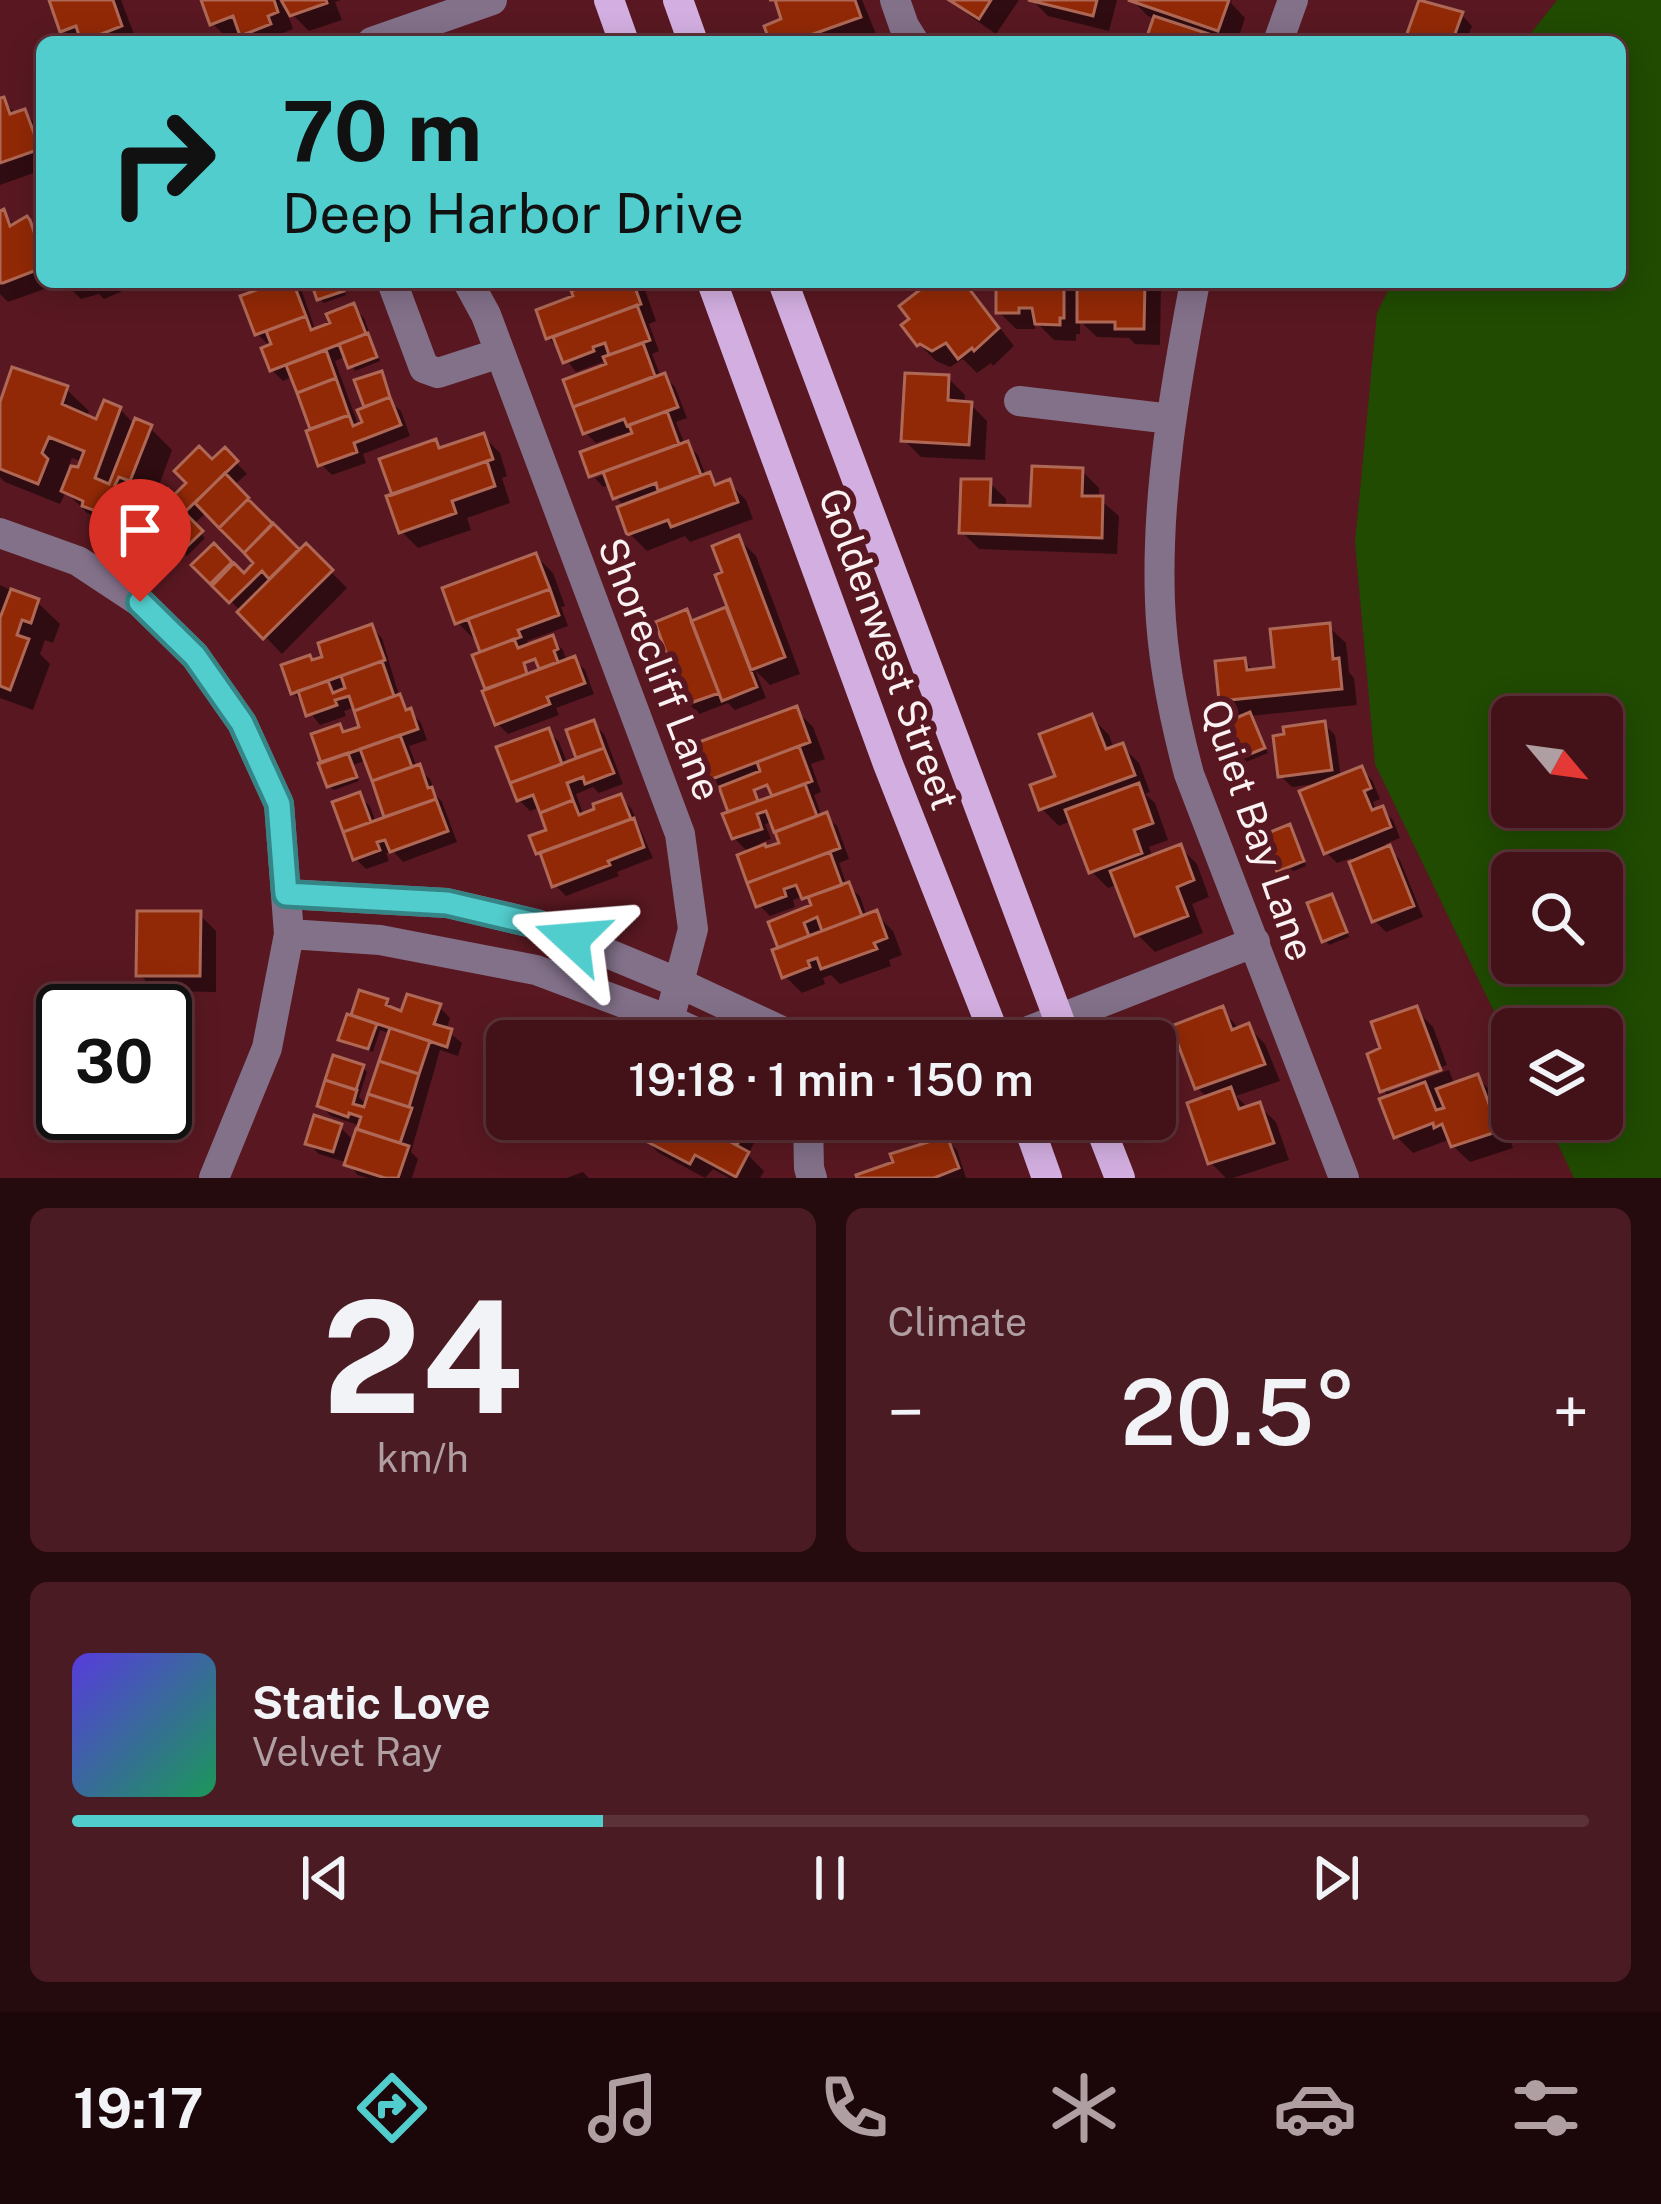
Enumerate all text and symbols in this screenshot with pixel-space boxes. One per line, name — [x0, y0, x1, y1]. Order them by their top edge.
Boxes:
text: 70 m — [282, 81, 482, 180]
icon: right — [84, 84, 240, 240]
text: Deep Harbor Drive — [282, 182, 744, 245]
pin — [89, 479, 191, 602]
street label: Goldenwest Street — [809, 482, 969, 816]
icon: arrive — [107, 497, 173, 563]
street label: Shorecliff Lane — [589, 531, 731, 807]
street label: Quiet Bay Lane — [1192, 694, 1324, 966]
north arrow — [1491, 696, 1623, 828]
map controls — [1491, 696, 1623, 1140]
button: search — [1491, 852, 1623, 984]
position arrow — [509, 876, 635, 1002]
speed limit sign: 30 — [36, 984, 192, 1140]
button: layers — [1491, 1008, 1623, 1140]
text: 19:18 · 1 min · 150 m — [628, 1053, 1034, 1106]
text: 24 — [322, 1265, 523, 1448]
text: Climate — [888, 1299, 1027, 1345]
text: 20.5° — [1120, 1359, 1356, 1465]
text: − — [888, 1373, 924, 1451]
text: + — [1552, 1373, 1589, 1451]
text: km/h — [377, 1435, 469, 1481]
text: Static Love — [252, 1676, 491, 1729]
text: Velvet Ray — [252, 1729, 442, 1775]
icon: previous — [292, 1845, 358, 1911]
icon: pause — [797, 1845, 863, 1911]
icon: next — [1303, 1845, 1369, 1911]
icon: directions — [350, 2066, 434, 2150]
icon: music — [581, 2066, 665, 2150]
icon: phone — [812, 2066, 896, 2150]
icon: climate — [1042, 2066, 1126, 2150]
icon: car — [1273, 2066, 1357, 2150]
icon: filters — [1504, 2066, 1588, 2150]
text: 19:17 — [73, 2077, 204, 2140]

